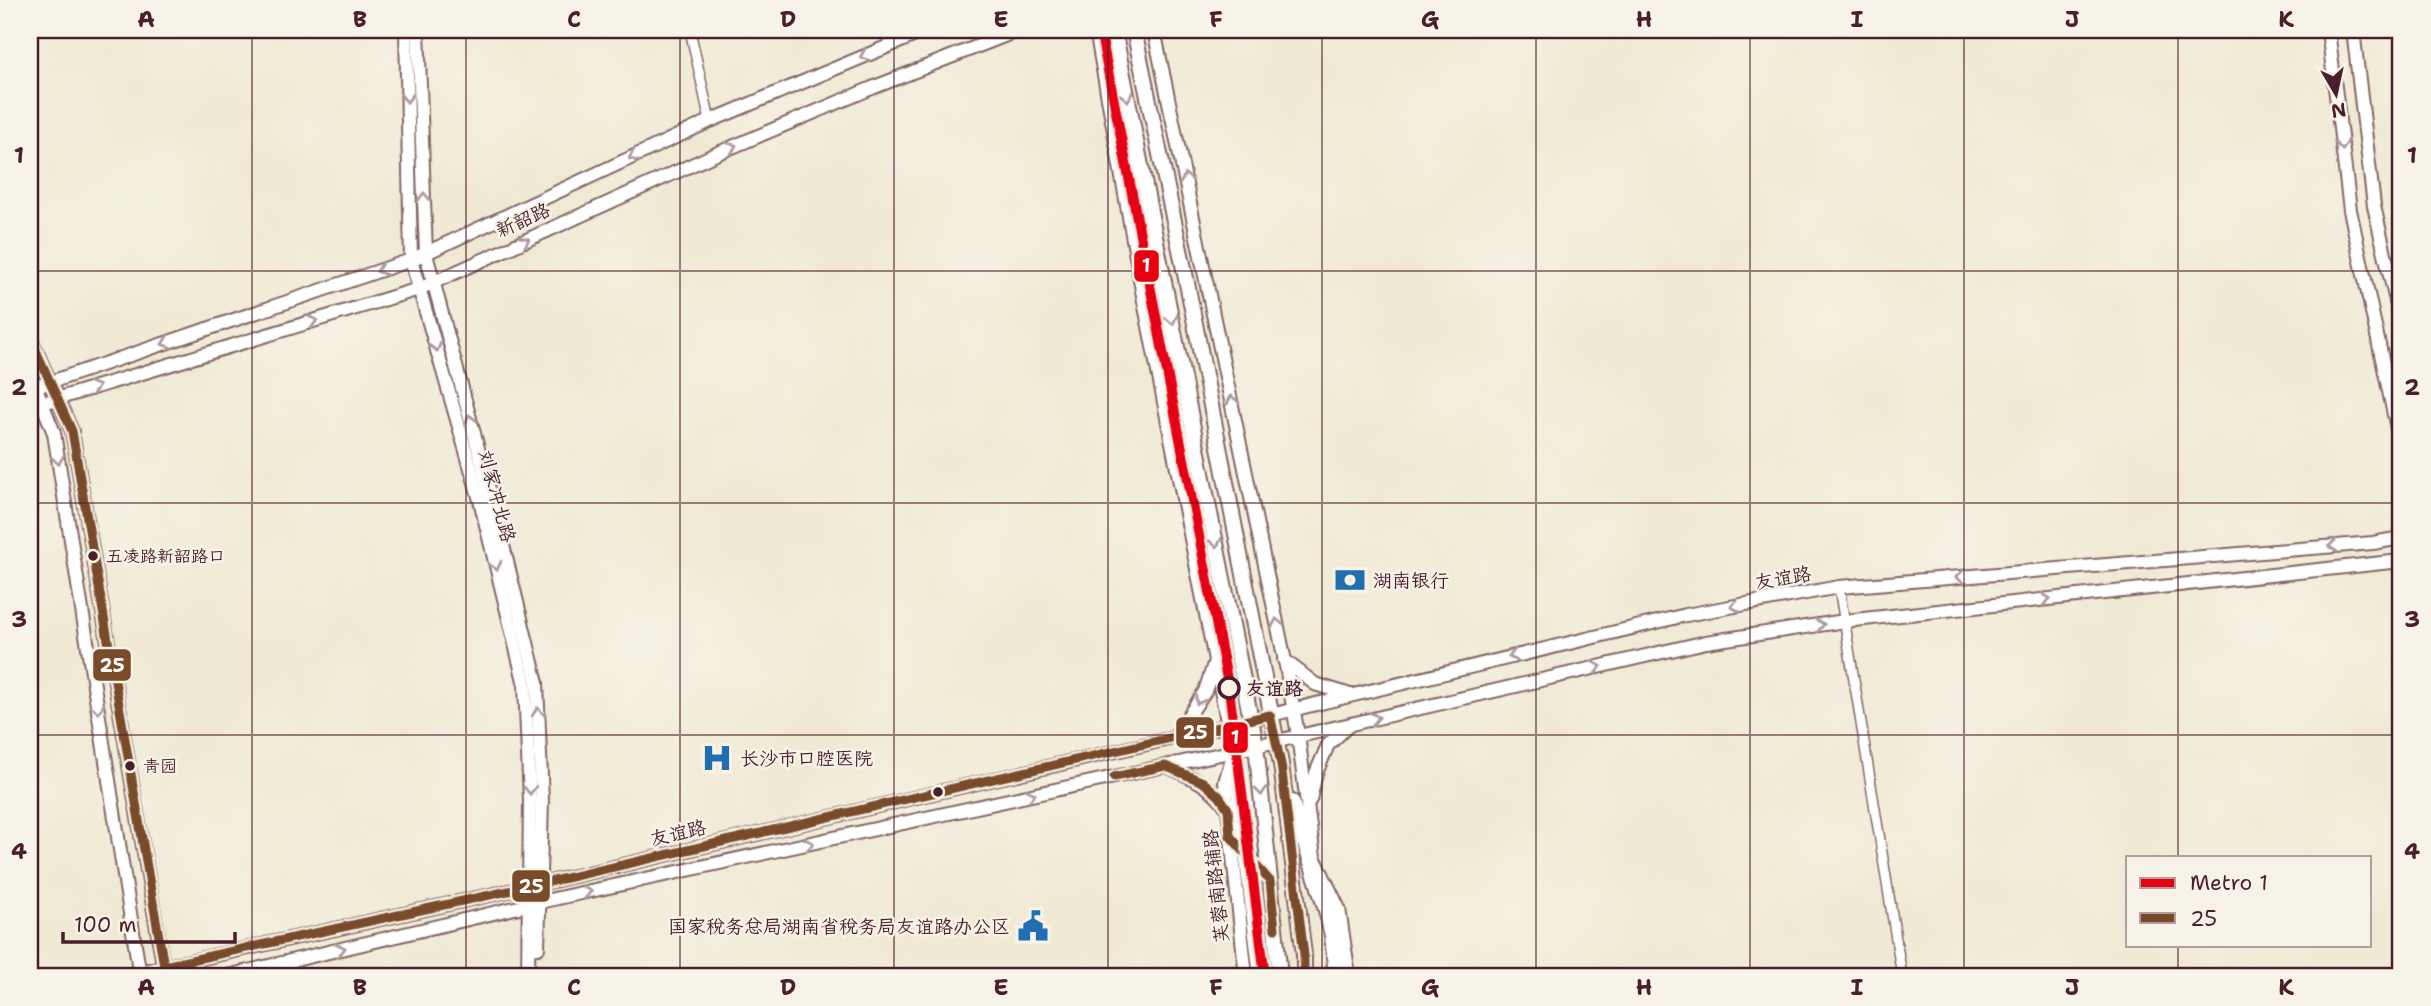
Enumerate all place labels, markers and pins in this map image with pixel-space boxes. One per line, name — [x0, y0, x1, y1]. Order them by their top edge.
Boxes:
place label: 五凌路新韶路口 — [106, 545, 225, 567]
marker: 五凌路新韶路口 — [86, 549, 100, 563]
bank icon: 湖南银行 — [1333, 563, 1367, 597]
place label: 湖南银行 — [1373, 568, 1449, 593]
place label: 友谊路 — [1246, 676, 1303, 701]
marker: 友谊路 — [1218, 677, 1240, 699]
hospital icon: 长沙市口腔医院 — [700, 741, 734, 775]
place label: 长沙市口腔医院 — [740, 746, 873, 771]
place label: 青园 — [143, 755, 177, 777]
marker: 青园 — [123, 759, 137, 773]
unlabelled marker — [931, 785, 945, 799]
public building icon: 国家税务总局湖南省税务局友谊路办公区 — [1016, 909, 1050, 943]
place label: 国家税务总局湖南省税务局友谊路办公区 — [668, 914, 1010, 939]

